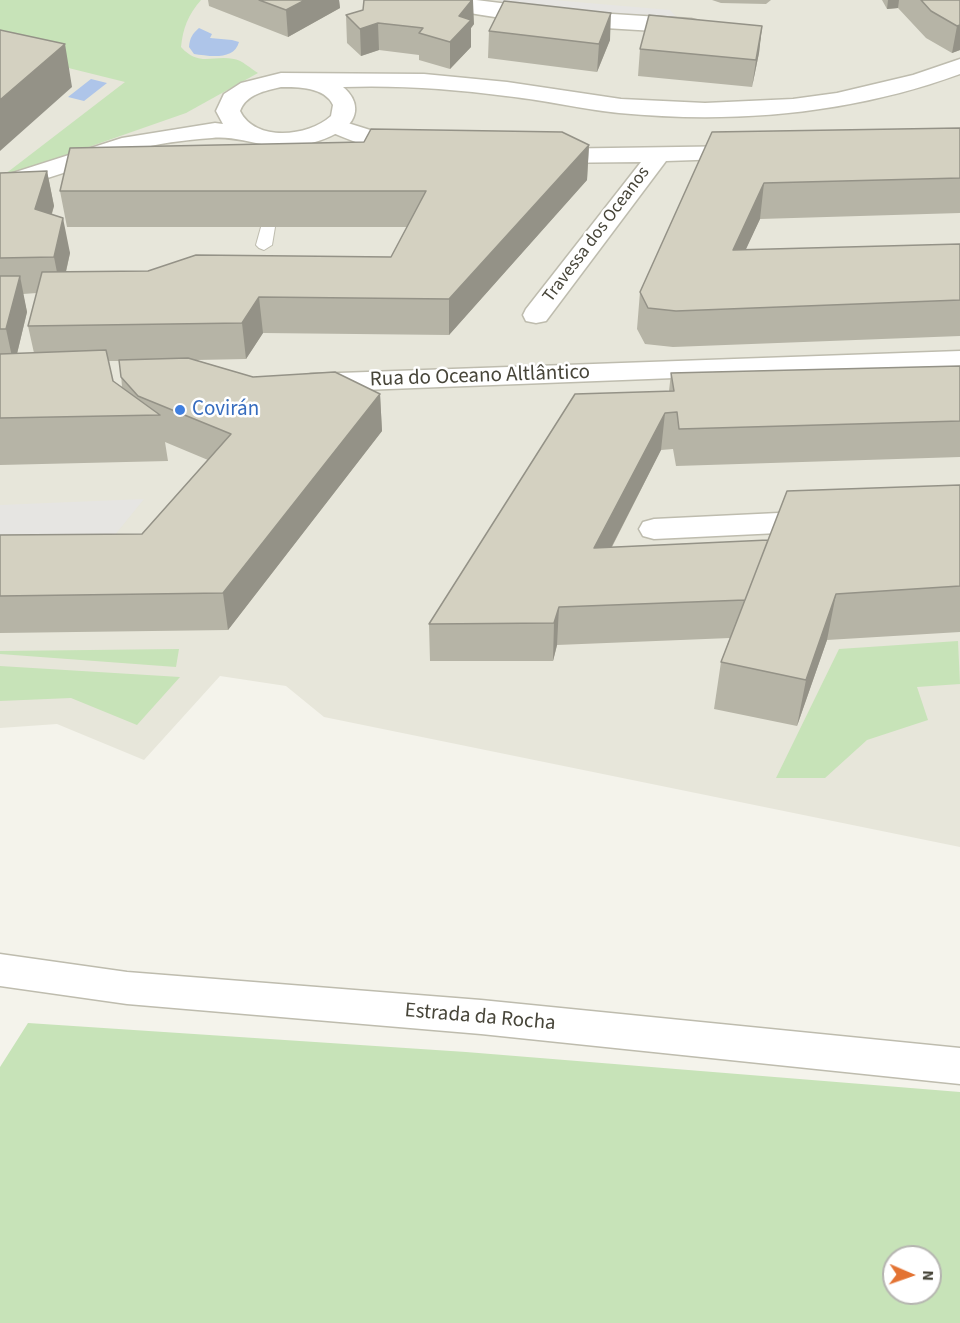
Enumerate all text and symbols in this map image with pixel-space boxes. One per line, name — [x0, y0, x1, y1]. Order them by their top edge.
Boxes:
street label: Travessa dos Oceanos — [539, 163, 655, 307]
street label: Rua do Oceano Altlântico — [369, 361, 591, 393]
place label: Covirán — [192, 397, 259, 423]
marker: Covirán — [173, 403, 187, 417]
street label: Estrada da Rocha — [403, 999, 557, 1037]
north arrow — [882, 1245, 942, 1305]
text: N — [917, 1270, 939, 1281]

